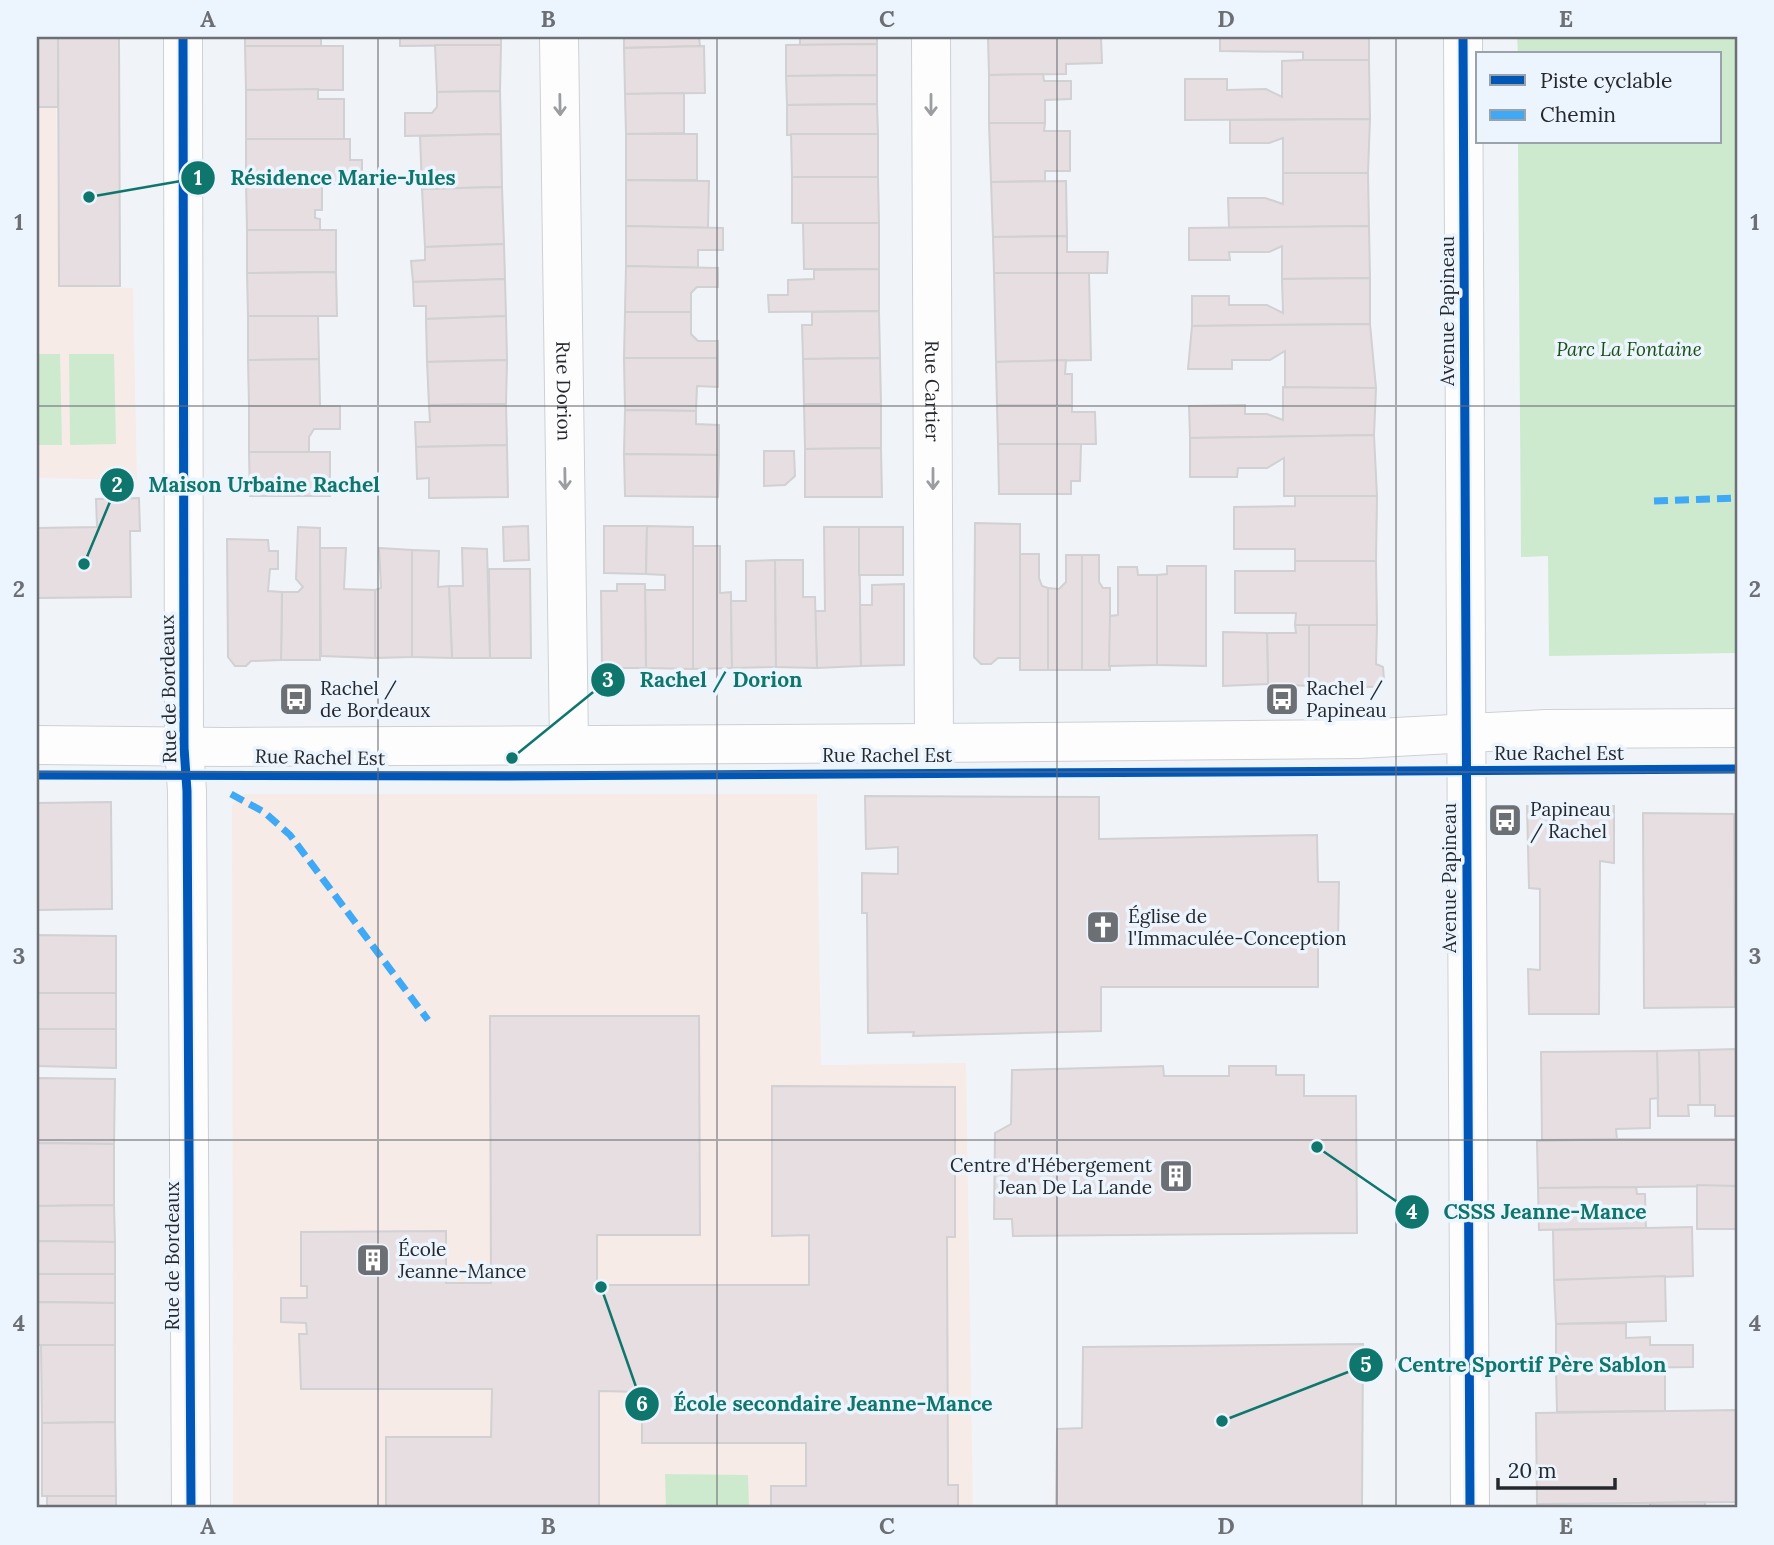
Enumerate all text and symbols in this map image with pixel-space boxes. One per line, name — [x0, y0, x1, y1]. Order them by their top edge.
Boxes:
text: A — [200, 4, 216, 33]
text: B — [540, 4, 556, 33]
text: C — [879, 4, 895, 33]
text: D — [1217, 4, 1235, 33]
text: E — [1559, 4, 1573, 33]
legend — [1476, 52, 1722, 144]
text: Piste cyclable — [1540, 67, 1672, 94]
one-way arrow — [553, 93, 567, 116]
one-way arrow — [924, 93, 938, 116]
text: Chemin — [1540, 101, 1616, 128]
callout: Résidence Marie-Jules — [181, 157, 470, 199]
text: 1 — [194, 164, 202, 191]
text: Résidence Marie-Jules — [230, 164, 456, 191]
text: 1 — [14, 207, 24, 236]
text: 1 — [1750, 207, 1760, 236]
street label: Avenue Papineau — [1435, 236, 1459, 387]
park label: Parc La Fontaine — [1556, 337, 1702, 361]
street label: Rue Cartier — [920, 340, 945, 442]
street label: Rue Dorion — [551, 341, 577, 441]
callout: Maison Urbaine Rachel — [99, 464, 394, 506]
one-way arrow — [558, 468, 572, 491]
one-way arrow — [926, 468, 940, 491]
text: 2 — [111, 471, 123, 498]
text: Maison Urbaine Rachel — [148, 471, 380, 498]
text: 2 — [13, 574, 25, 603]
text: 2 — [1749, 574, 1761, 603]
street label: Rue de Bordeaux — [155, 614, 181, 764]
callout: Rachel / Dorion — [590, 659, 816, 701]
text: 3 — [602, 666, 614, 693]
text: Rachel / Dorion — [640, 666, 802, 693]
place label: Rachel / de Bordeaux — [320, 676, 430, 722]
place label: Rachel / Papineau — [1306, 676, 1387, 722]
bus stop icon: Rachel / de Bordeaux — [277, 680, 315, 718]
bus stop icon: Rachel / Papineau — [1263, 680, 1301, 718]
street label: Rue Rachel Est — [1494, 741, 1625, 765]
street label: Rue Rachel Est — [822, 743, 953, 767]
street label: Rue Rachel Est — [255, 744, 386, 770]
place label: Papineau / Rachel — [1530, 797, 1611, 844]
bus stop icon: Papineau / Rachel — [1486, 801, 1524, 839]
street label: Avenue Papineau — [1437, 803, 1461, 954]
place label: Église de l'Immaculée-Conception — [1128, 904, 1346, 950]
church icon: Église de l'Immaculée-Conception — [1084, 908, 1122, 946]
text: 3 — [13, 941, 25, 970]
text: 3 — [1749, 941, 1761, 970]
place label: Centre d'Hébergement Jean De La Lande — [950, 1153, 1153, 1199]
building icon: Centre d'Hébergement Jean De La Lande — [1157, 1157, 1195, 1195]
street label: Rue de Bordeaux — [160, 1182, 184, 1330]
callout: CSSS Jeanne-Mance — [1394, 1191, 1660, 1233]
text: 4 — [1406, 1198, 1418, 1225]
text: CSSS Jeanne-Mance — [1443, 1198, 1647, 1225]
place label: École Jeanne-Mance — [397, 1237, 526, 1283]
building icon: École Jeanne-Mance — [354, 1241, 392, 1279]
text: 4 — [13, 1308, 25, 1337]
text: 4 — [1749, 1308, 1761, 1337]
callout: Centre Sportif Père Sablon — [1348, 1344, 1680, 1386]
text: 5 — [1360, 1351, 1372, 1378]
text: Centre Sportif Père Sablon — [1398, 1351, 1666, 1378]
callout: École secondaire Jeanne-Mance — [624, 1383, 1007, 1425]
text: 6 — [636, 1390, 648, 1417]
text: École secondaire Jeanne-Mance — [673, 1390, 993, 1417]
scale bar — [1498, 1447, 1615, 1491]
text: 20 m — [1508, 1457, 1557, 1484]
text: A — [200, 1511, 216, 1540]
text: B — [540, 1511, 556, 1540]
text: C — [879, 1511, 895, 1540]
text: D — [1217, 1511, 1235, 1540]
text: E — [1559, 1511, 1573, 1540]

